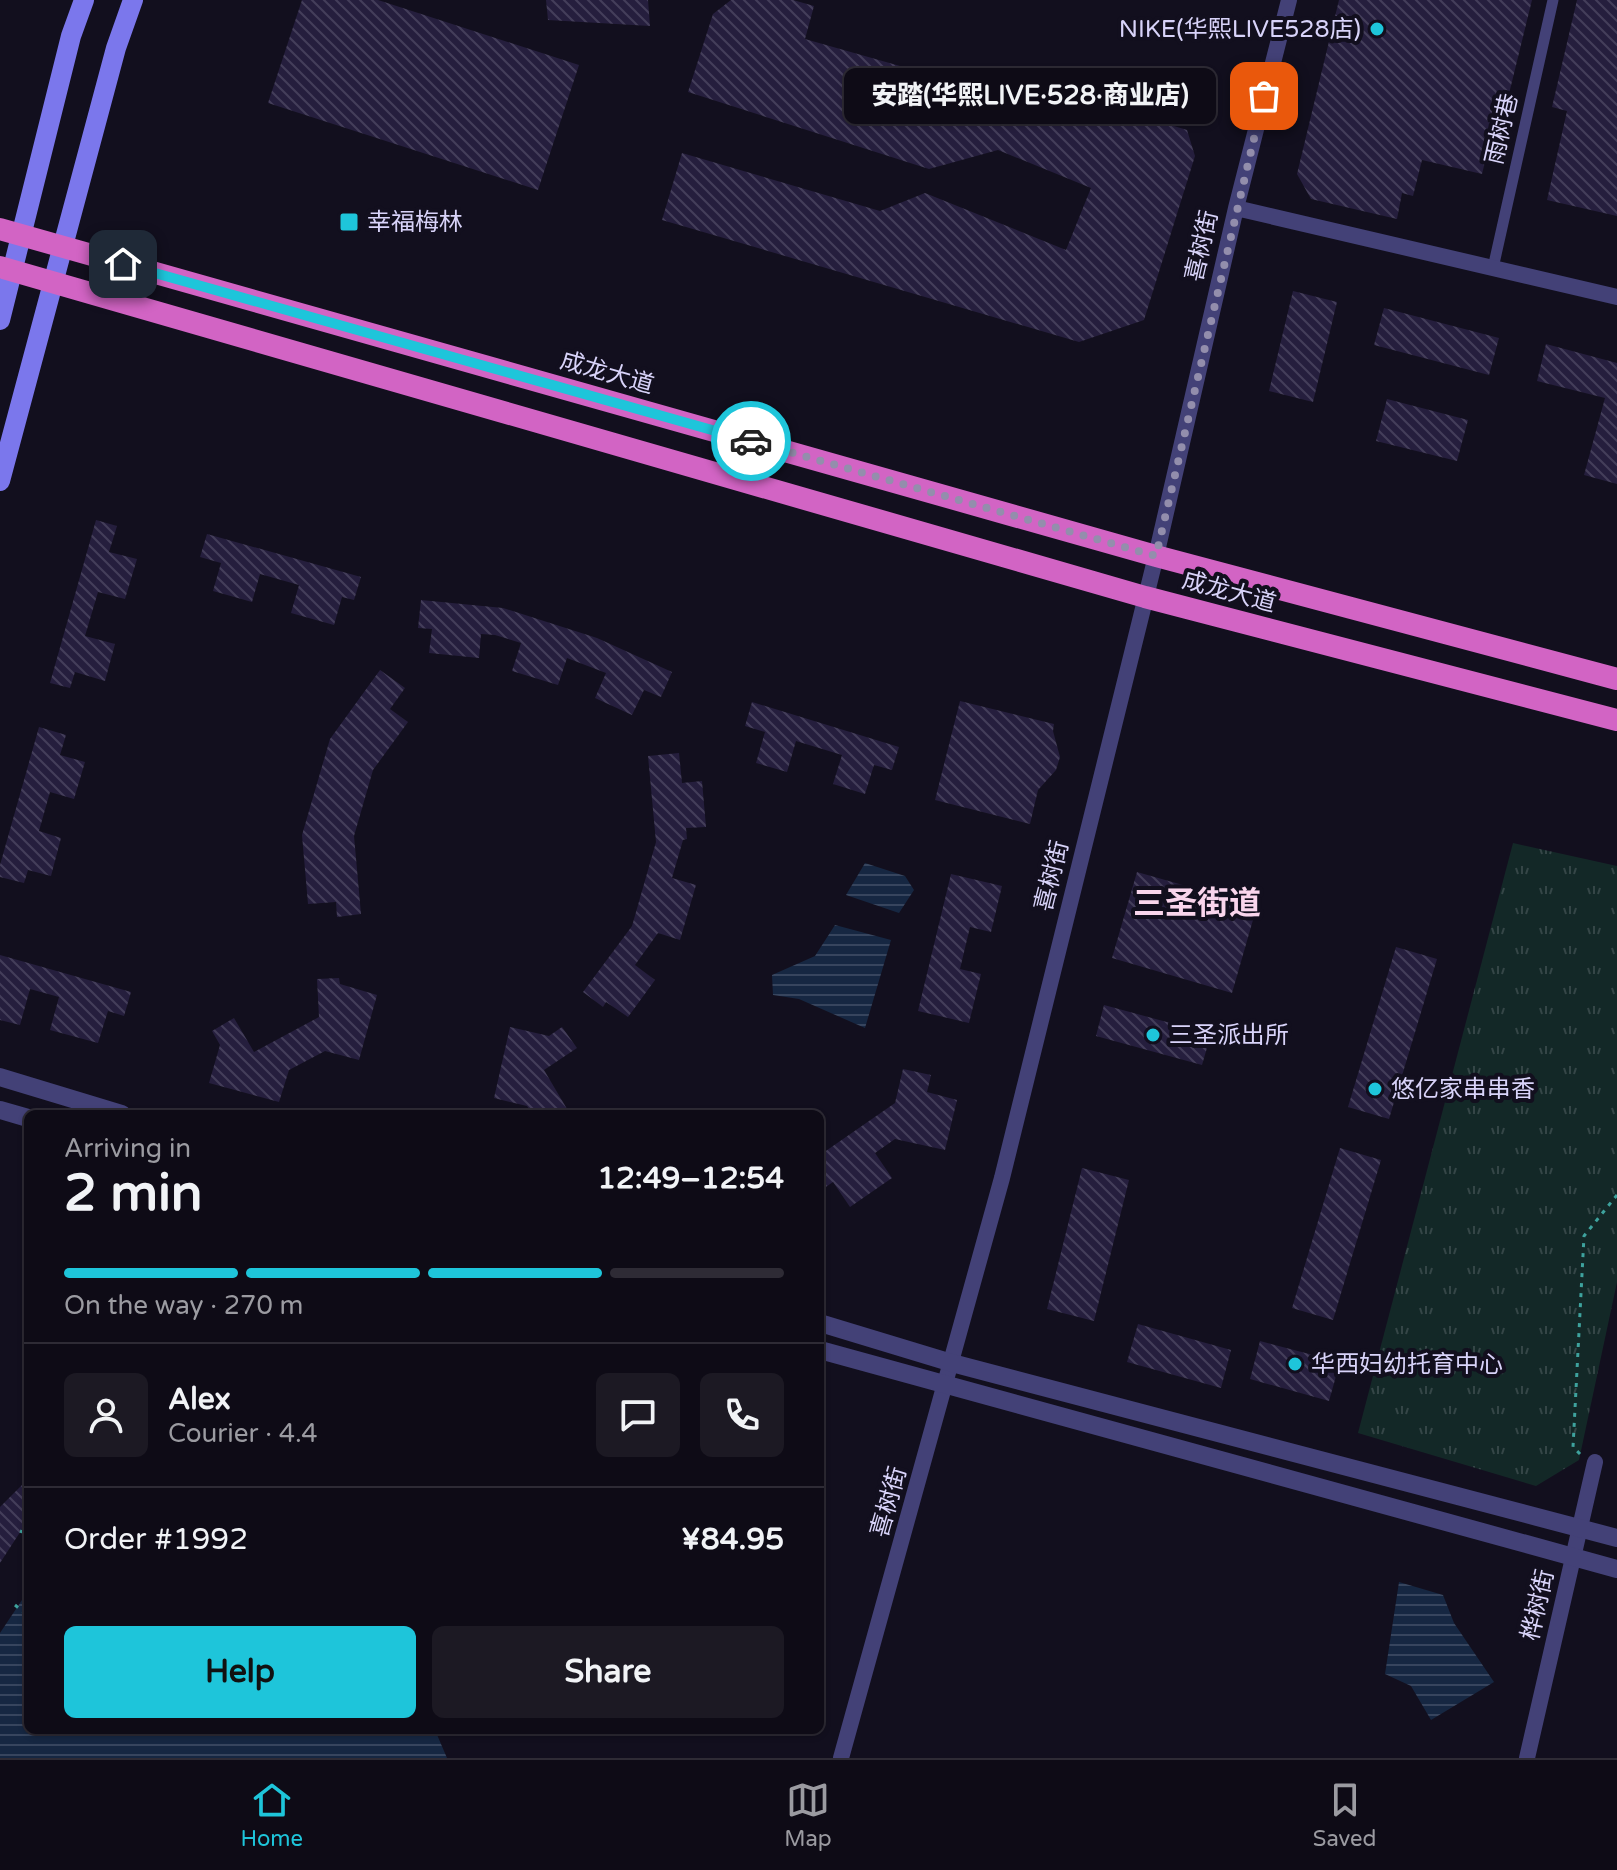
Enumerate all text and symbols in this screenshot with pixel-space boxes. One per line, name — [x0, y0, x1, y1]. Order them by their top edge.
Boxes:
place label: NIKE(华熙LIVE528店) — [1119, 15, 1361, 44]
marker: NIKE(华熙LIVE528店) — [1368, 20, 1386, 38]
pin — [1230, 62, 1298, 130]
callout: 安踏(华熙LIVE·528·商业店) — [844, 68, 1216, 124]
icon: bag — [1242, 74, 1286, 118]
text: 安踏(华熙LIVE·528·商业店) — [871, 80, 1189, 111]
street label: 雨树巷 — [1480, 91, 1524, 167]
place label: 幸福梅林 — [367, 208, 463, 237]
street label: 喜树街 — [1180, 208, 1224, 284]
marker: 幸福梅林 — [338, 211, 360, 233]
pin — [89, 230, 157, 298]
icon: home — [101, 242, 145, 286]
street label: 成龙大道 — [557, 346, 657, 400]
courier — [711, 401, 791, 481]
icon: car — [729, 419, 773, 463]
street label: 成龙大道 — [1179, 566, 1279, 618]
street label: 喜树街 — [1029, 838, 1075, 914]
district label: 三圣街道 — [1133, 885, 1261, 923]
place label: 三圣派出所 — [1169, 1021, 1289, 1050]
marker: 三圣派出所 — [1144, 1026, 1162, 1044]
place label: 悠亿家串串香 — [1391, 1075, 1535, 1104]
marker: 悠亿家串串香 — [1366, 1080, 1384, 1098]
text: Arriving in — [64, 1133, 191, 1164]
text: 12:49–12:54 — [597, 1160, 784, 1197]
text: 2 min — [64, 1162, 203, 1225]
text: On the way · 270 m — [64, 1290, 303, 1321]
place label: 华西妇幼托育中心 — [1311, 1350, 1503, 1379]
marker: 华西妇幼托育中心 — [1286, 1355, 1304, 1373]
button: person — [64, 1373, 148, 1457]
button: chat — [596, 1373, 680, 1457]
button: phone — [700, 1373, 784, 1457]
text: Alex — [168, 1381, 231, 1418]
text: Courier · 4.4 — [168, 1418, 318, 1449]
street label: 喜树街 — [865, 1463, 913, 1541]
text: Order #1992 — [64, 1521, 248, 1558]
text: ¥84.95 — [681, 1521, 784, 1558]
street label: 桦树街 — [1516, 1567, 1560, 1643]
button: Help — [64, 1626, 416, 1718]
button: Share — [432, 1626, 784, 1718]
tab: Home — [241, 1778, 303, 1852]
tab: Map — [784, 1778, 832, 1852]
tab: Saved — [1313, 1778, 1376, 1852]

